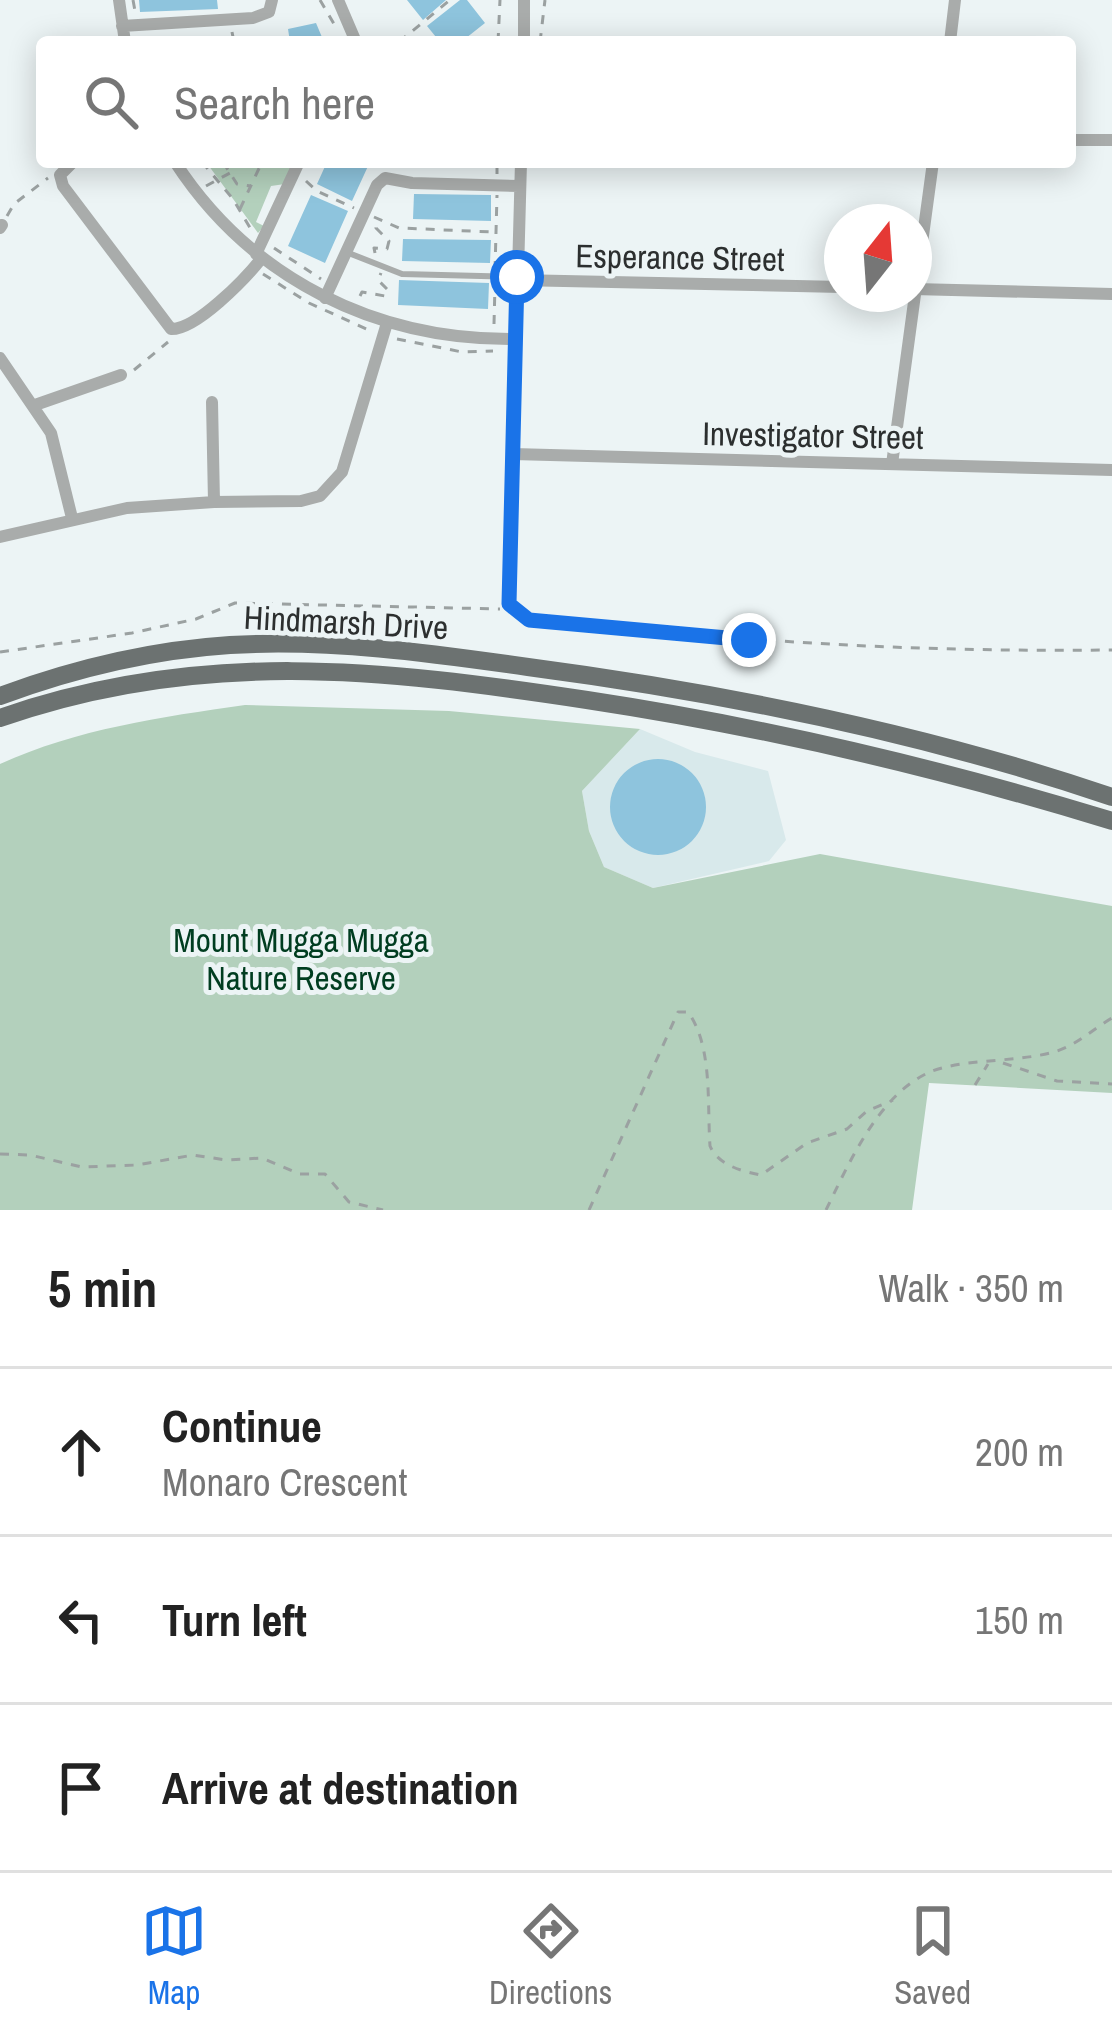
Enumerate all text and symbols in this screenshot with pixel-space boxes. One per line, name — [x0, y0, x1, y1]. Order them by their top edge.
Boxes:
search box — [36, 36, 1076, 168]
icon: search — [78, 69, 144, 135]
text: Search here — [174, 72, 375, 133]
north arrow — [824, 204, 932, 312]
street label: Esperance Street — [575, 233, 785, 281]
route start — [490, 250, 544, 304]
street label: Investigator Street — [702, 411, 924, 459]
street label: Hindmarsh Drive — [243, 595, 449, 649]
route end — [722, 613, 776, 667]
park label: Mount Mugga Mugga Nature Reserve — [173, 918, 429, 1000]
text: 5 min — [48, 1254, 157, 1323]
text: Walk · 350 m — [879, 1262, 1064, 1314]
text: Continue — [162, 1395, 322, 1456]
icon: ahead — [48, 1419, 114, 1485]
text: 200 m — [975, 1426, 1064, 1478]
text: Monaro Crescent — [162, 1456, 407, 1508]
icon: left — [48, 1587, 114, 1653]
text: Turn left — [162, 1589, 307, 1650]
text: 150 m — [975, 1594, 1064, 1646]
icon: arrive — [48, 1755, 114, 1821]
text: Arrive at destination — [162, 1757, 519, 1818]
tab: Map — [141, 1898, 207, 2014]
tab: Directions — [489, 1898, 612, 2014]
tab: Saved — [894, 1898, 971, 2014]

